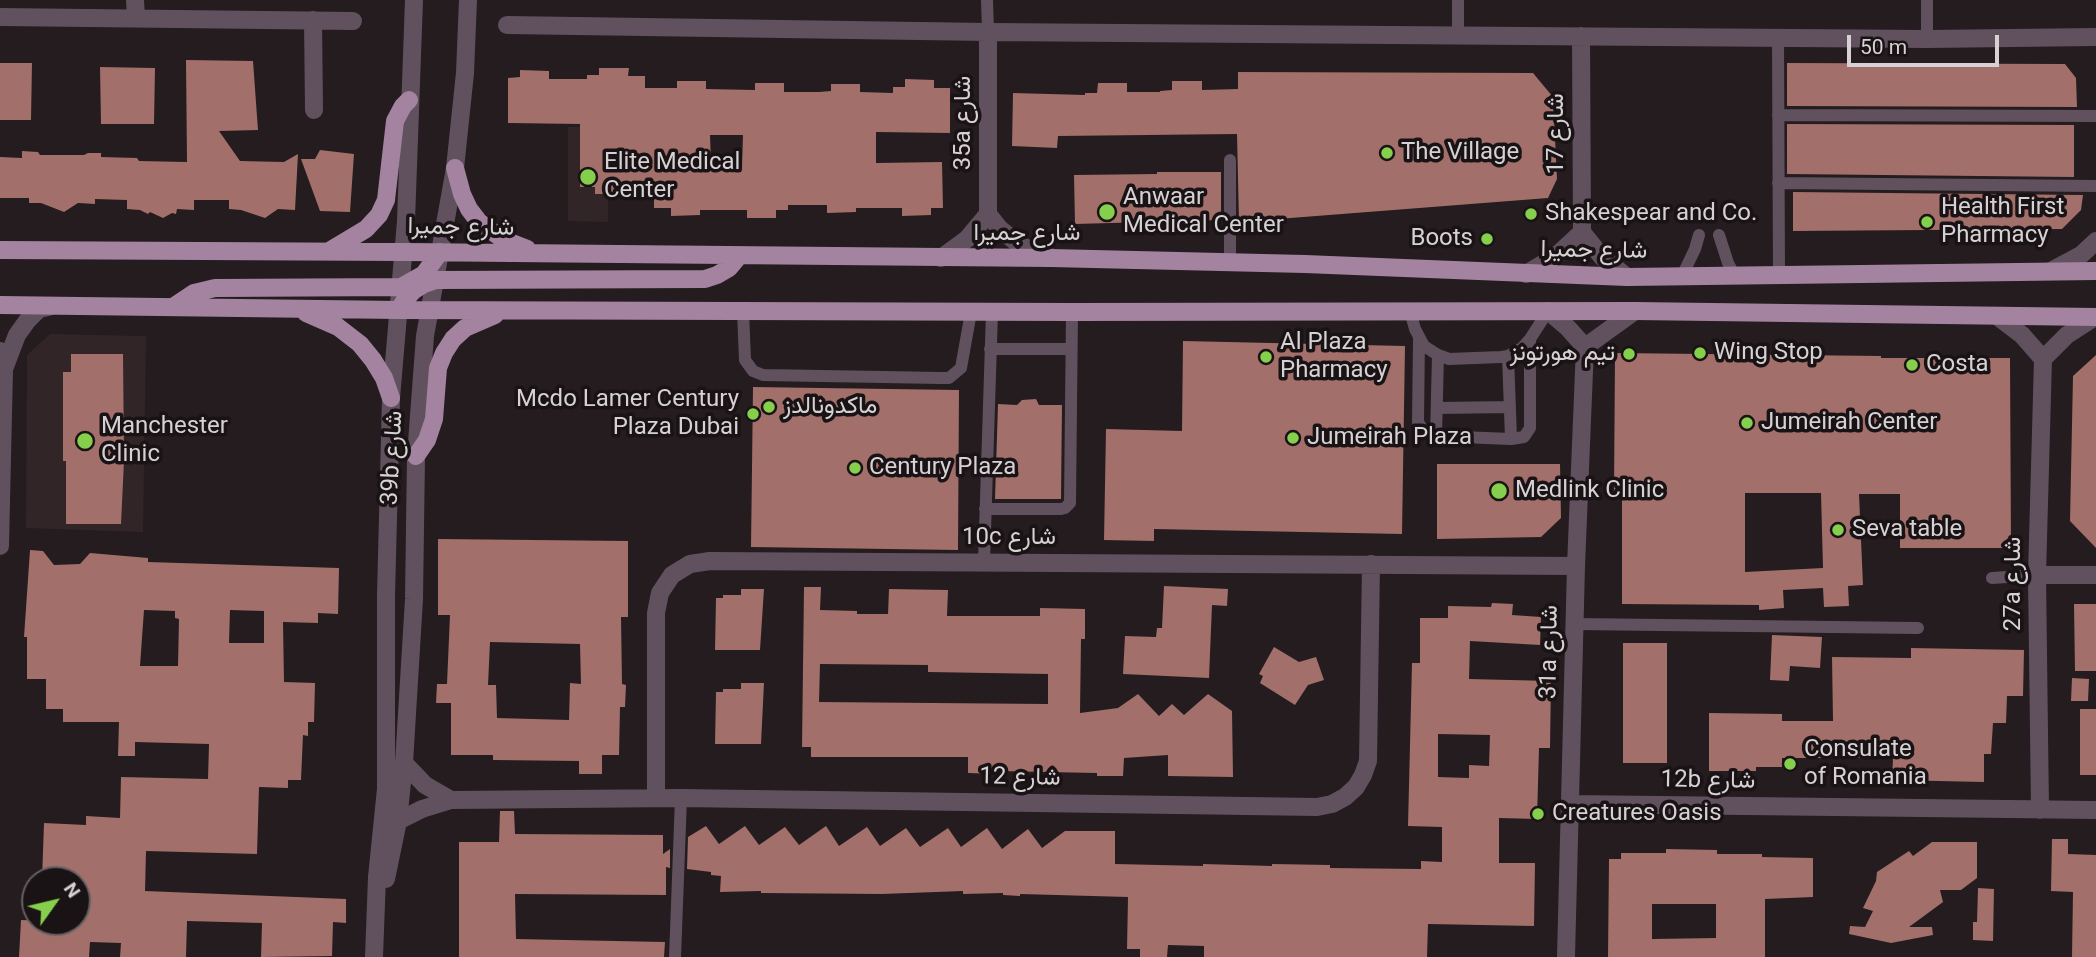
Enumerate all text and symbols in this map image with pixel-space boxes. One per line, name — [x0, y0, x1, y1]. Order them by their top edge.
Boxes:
scale bar — [1851, 21, 2003, 65]
text: 50 m — [1860, 35, 1907, 59]
street label: 35a شارع — [950, 76, 978, 170]
street label: شارع 17 — [1543, 93, 1571, 175]
place label: The Village — [1401, 139, 1519, 167]
marker: The Village — [1379, 145, 1395, 161]
place label: Elite Medical Center — [604, 149, 740, 205]
marker: Elite Medical Center — [578, 167, 598, 187]
place label: Anwaar Medical Center — [1123, 184, 1284, 240]
place label: Health First Pharmacy — [1941, 194, 2064, 250]
place label: Shakespear and Co. — [1545, 200, 1757, 228]
marker: Anwaar Medical Center — [1097, 202, 1117, 222]
marker: Shakespear and Co. — [1523, 206, 1539, 222]
street label: شارع جميرا — [407, 213, 515, 243]
marker: Health First Pharmacy — [1919, 214, 1935, 230]
street label: شارع جميرا — [974, 220, 1080, 248]
place label: Boots — [1410, 225, 1473, 253]
marker: Boots — [1479, 231, 1495, 247]
street label: شارع جميرا — [1540, 236, 1648, 266]
place label: Al Plaza Pharmacy — [1280, 329, 1388, 385]
place label: Wing Stop — [1714, 339, 1823, 367]
place label: تيم هورتونز — [1510, 340, 1615, 368]
marker: Wing Stop — [1692, 345, 1708, 361]
marker: تيم هورتونز — [1621, 346, 1637, 362]
marker: Al Plaza Pharmacy — [1258, 349, 1274, 365]
place label: Costa — [1926, 351, 1989, 379]
marker: Costa — [1904, 357, 1920, 373]
place label: Mcdo Lamer Century Plaza Dubai — [516, 386, 739, 442]
place label: ماكدونالدز — [783, 393, 877, 421]
marker: ماكدونالدز — [761, 399, 777, 415]
marker: Mcdo Lamer Century Plaza Dubai — [745, 406, 761, 422]
place label: Jumeirah Center — [1761, 409, 1937, 437]
street label: 39b شارع — [376, 410, 410, 506]
place label: Manchester Clinic — [101, 413, 228, 469]
marker: Jumeirah Center — [1739, 415, 1755, 431]
place label: Jumeirah Plaza — [1307, 424, 1472, 452]
marker: Jumeirah Plaza — [1285, 430, 1301, 446]
marker: Manchester Clinic — [75, 431, 95, 451]
place label: Century Plaza — [869, 454, 1016, 482]
marker: Century Plaza — [847, 460, 863, 476]
place label: Medlink Clinic — [1515, 477, 1664, 505]
marker: Medlink Clinic — [1489, 481, 1509, 501]
place label: Seva table — [1852, 516, 1962, 544]
marker: Seva table — [1830, 522, 1846, 538]
street label: 10c شارع — [962, 524, 1056, 552]
street label: 27a شارع — [2000, 537, 2028, 631]
street label: 31a شارع — [1535, 605, 1565, 699]
place label: Consulate of Romania — [1804, 736, 1927, 792]
marker: Consulate of Romania — [1782, 756, 1798, 772]
street label: شارع 12 — [979, 763, 1061, 793]
street label: 12b شارع — [1660, 766, 1756, 796]
place label: Creatures Oasis — [1552, 800, 1722, 828]
marker: Creatures Oasis — [1530, 806, 1546, 822]
north arrow — [21, 866, 91, 936]
text: N — [59, 878, 85, 902]

